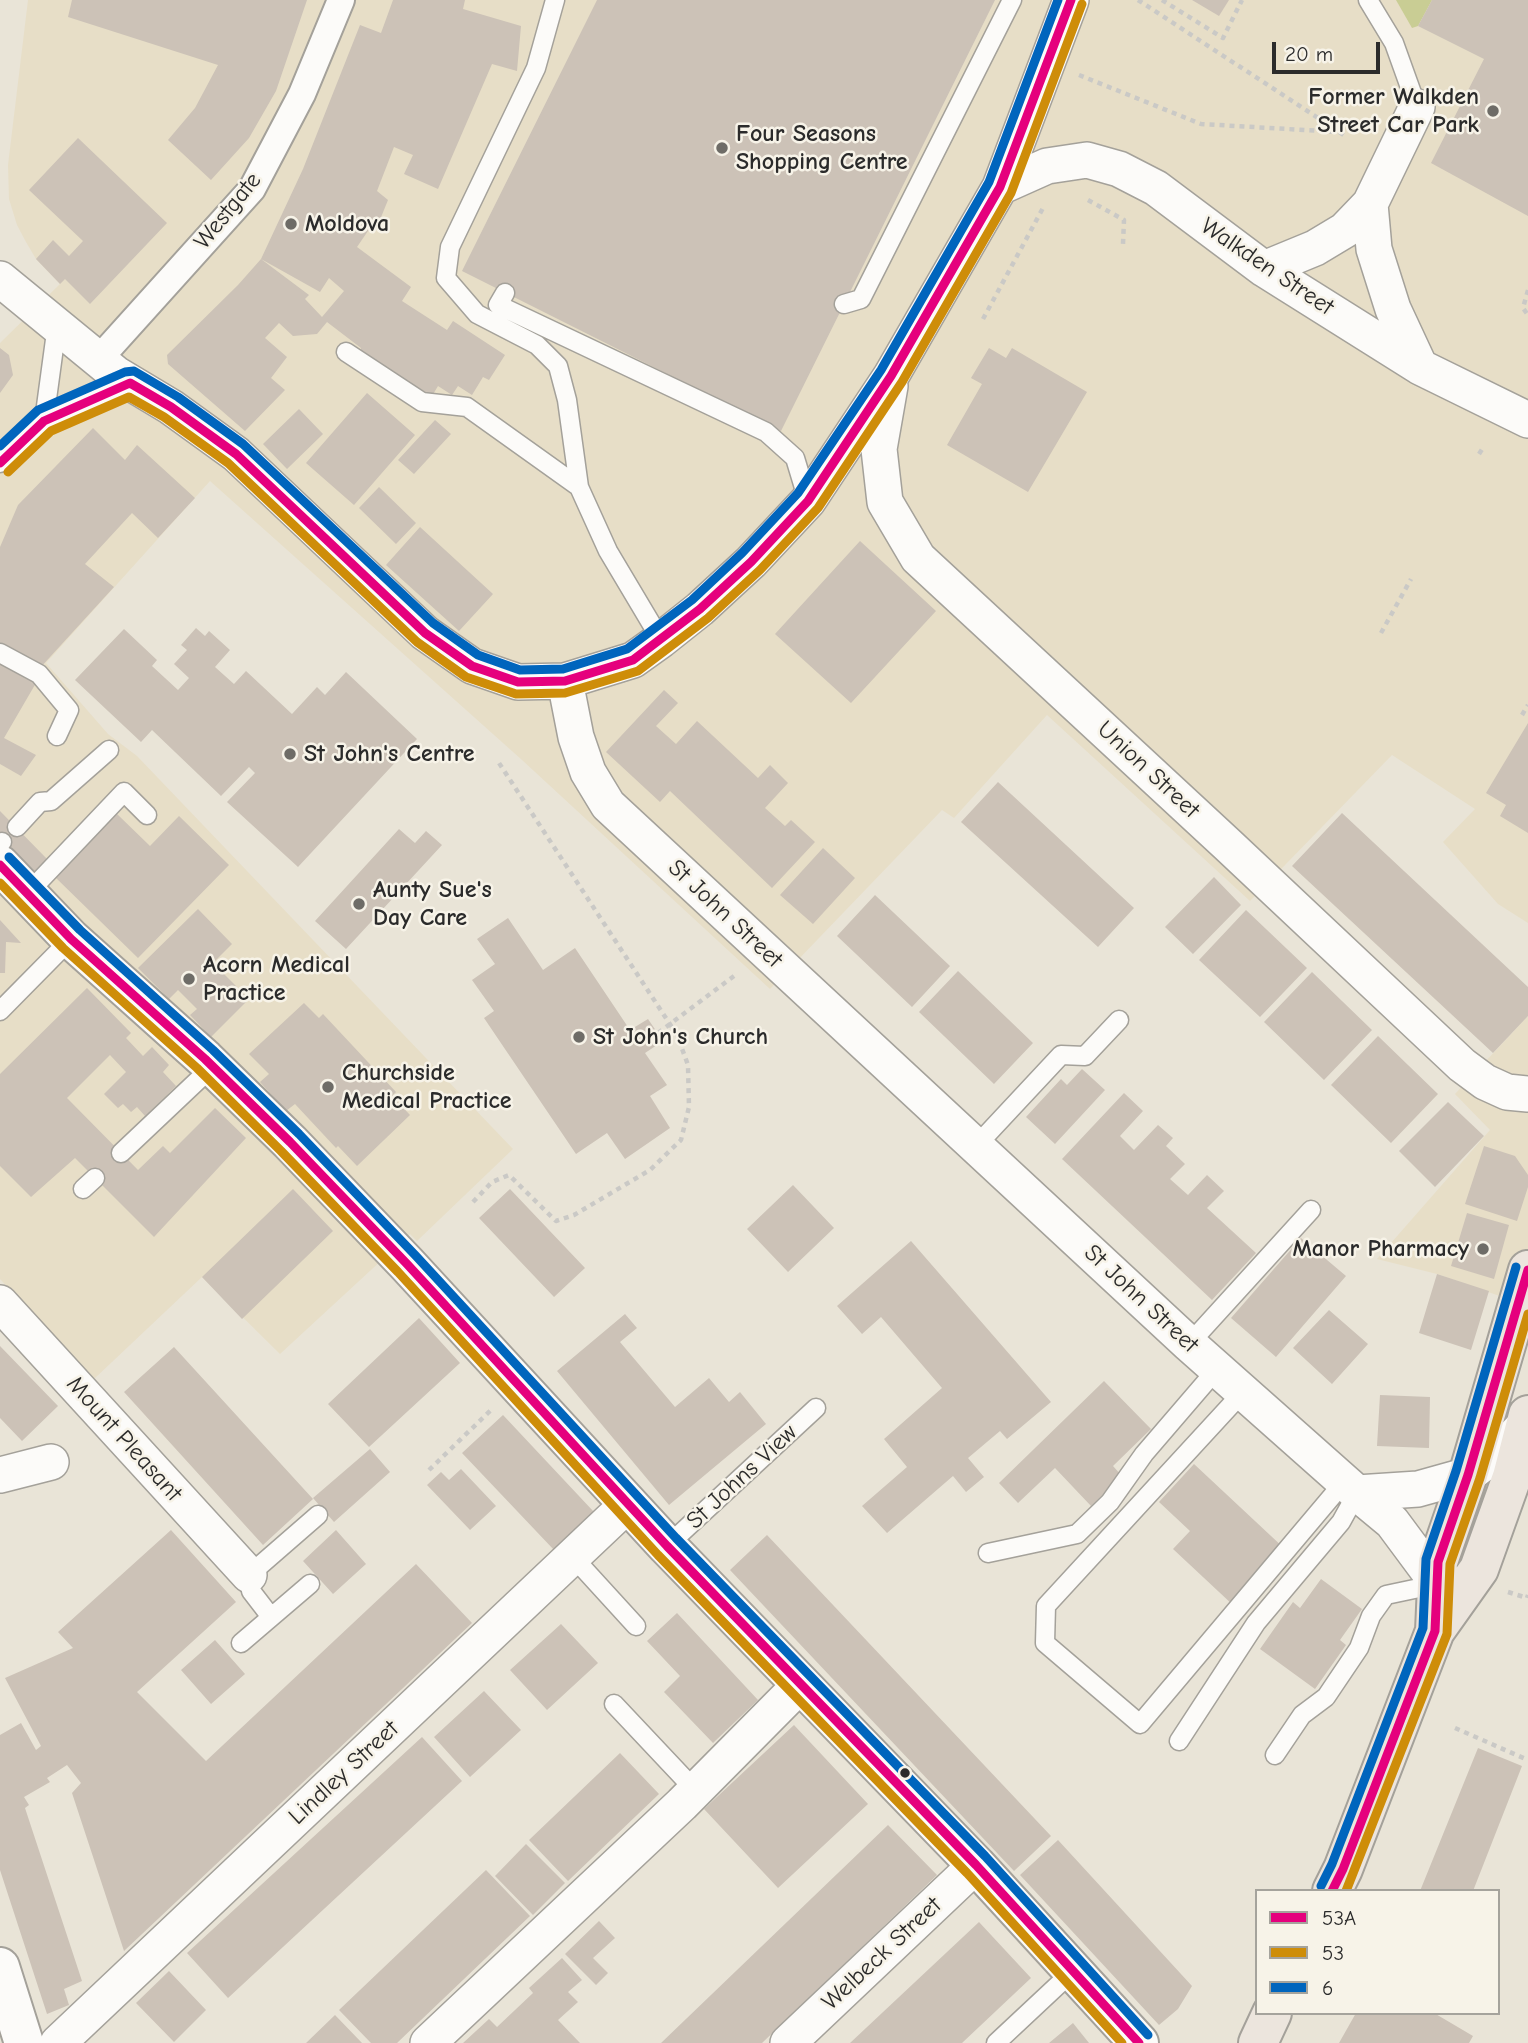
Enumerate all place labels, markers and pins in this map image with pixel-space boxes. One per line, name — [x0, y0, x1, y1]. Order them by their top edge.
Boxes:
place label: Former Walkden Street Car Park — [1308, 83, 1479, 139]
marker: Former Walkden Street Car Park — [1485, 103, 1501, 119]
place label: Four Seasons Shopping Centre — [736, 120, 908, 176]
marker: Four Seasons Shopping Centre — [714, 140, 730, 156]
place label: Moldova — [305, 210, 389, 238]
marker: Moldova — [283, 216, 299, 232]
place label: St John's Centre — [304, 740, 474, 768]
marker: St John's Centre — [282, 746, 298, 762]
place label: Aunty Sue's Day Care — [373, 876, 492, 932]
marker: Aunty Sue's Day Care — [351, 896, 367, 912]
place label: Acorn Medical Practice — [203, 951, 350, 1007]
marker: Acorn Medical Practice — [181, 971, 197, 987]
place label: St John's Church — [593, 1023, 768, 1051]
marker: St John's Church — [571, 1029, 587, 1045]
place label: Churchside Medical Practice — [342, 1059, 512, 1115]
marker: Churchside Medical Practice — [320, 1079, 336, 1095]
place label: Manor Pharmacy — [1292, 1235, 1469, 1263]
marker: Manor Pharmacy — [1475, 1241, 1491, 1257]
unlabelled marker — [898, 1766, 912, 1780]

